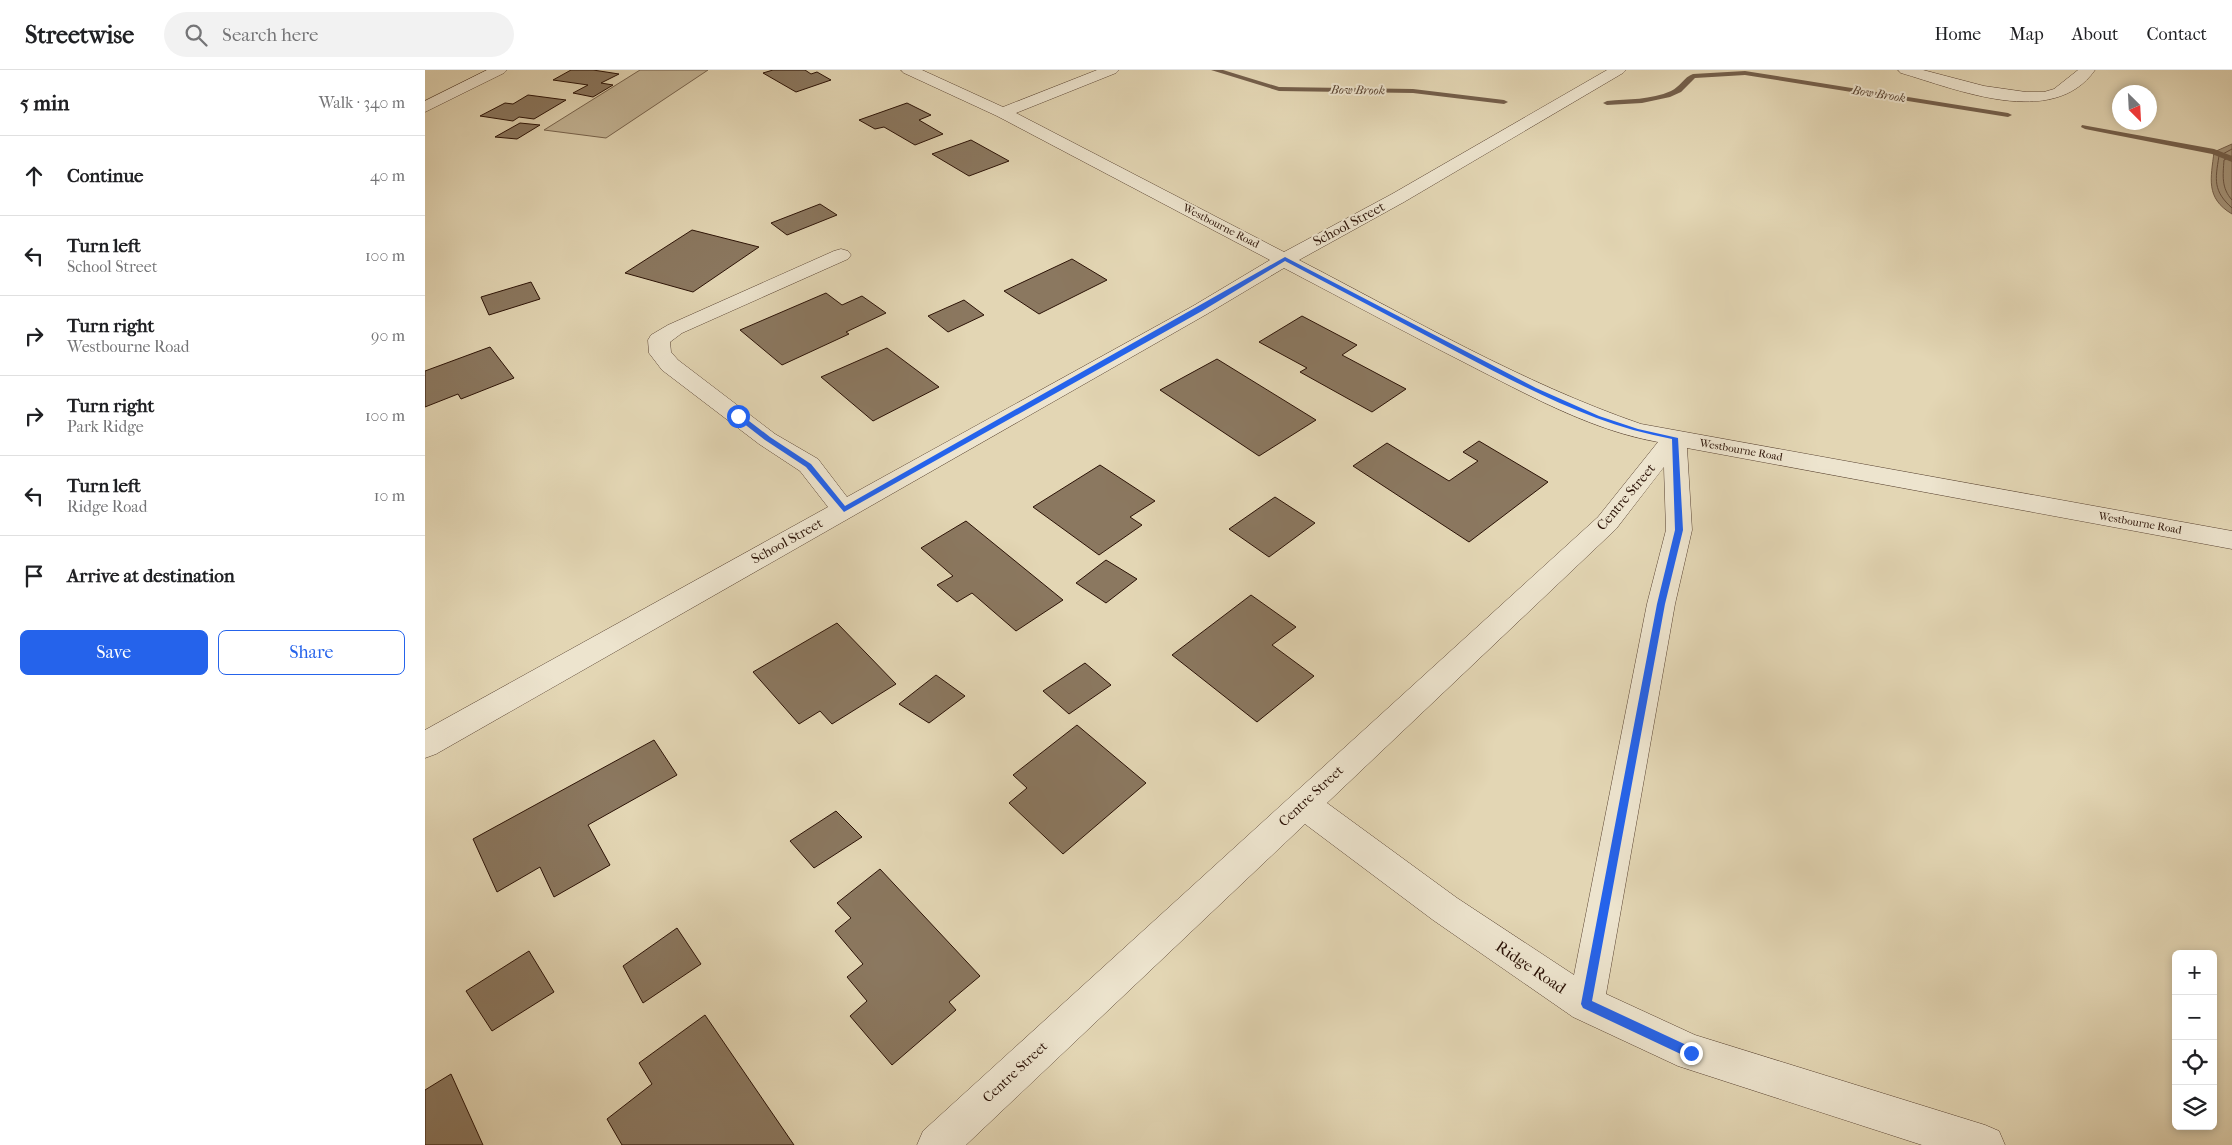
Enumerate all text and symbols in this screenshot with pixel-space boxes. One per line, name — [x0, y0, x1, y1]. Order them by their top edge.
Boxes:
search box — [164, 12, 514, 57]
text: Streetwise — [25, 21, 134, 49]
icon: search — [182, 21, 210, 49]
text: Search here — [222, 24, 318, 46]
text: Home — [1934, 24, 1981, 45]
text: Map — [2009, 24, 2044, 45]
text: About — [2072, 24, 2118, 45]
text: Contact — [2146, 24, 2207, 45]
water label: Bow Brook — [1330, 83, 1385, 97]
water label: Bow Brook — [1850, 83, 1907, 105]
north arrow — [2112, 85, 2157, 130]
text: 5 min — [20, 91, 69, 115]
text: Walk · 340 m — [319, 93, 405, 112]
icon: ahead — [20, 162, 48, 190]
text: Continue — [67, 165, 143, 187]
text: 40 m — [370, 166, 405, 185]
street label: School Street — [1310, 198, 1388, 250]
street label: Westbourne Road — [1180, 201, 1262, 251]
text: Turn left — [67, 235, 141, 257]
icon: left — [20, 242, 48, 270]
text: 100 m — [365, 246, 405, 265]
text: School Street — [67, 257, 157, 276]
text: Turn right — [67, 315, 154, 337]
icon: right — [20, 322, 48, 350]
text: 90 m — [371, 326, 405, 345]
text: Westbourne Road — [67, 337, 190, 356]
text: Turn right — [67, 395, 154, 417]
icon: right — [20, 402, 48, 430]
route start — [727, 405, 750, 428]
text: 100 m — [365, 406, 405, 425]
text: Park Ridge — [67, 417, 144, 436]
street label: Westbourne Road — [1697, 436, 1785, 464]
street label: Centre Street — [1593, 460, 1659, 534]
text: Turn left — [67, 475, 141, 497]
icon: left — [20, 482, 48, 510]
text: 10 m — [374, 486, 405, 505]
text: Ridge Road — [67, 497, 147, 516]
street label: Westbourne Road — [2096, 509, 2184, 537]
street label: School Street — [748, 514, 826, 568]
icon: arrive — [20, 562, 48, 590]
text: Arrive at destination — [67, 565, 235, 587]
button: Save — [20, 630, 208, 675]
button: Share — [218, 630, 405, 675]
street label: Centre Street — [1275, 762, 1347, 830]
street label: Ridge Road — [1492, 937, 1570, 998]
map controls — [2172, 950, 2217, 1130]
button: + — [2172, 950, 2217, 995]
button: − — [2172, 995, 2217, 1040]
street label: Centre Street — [979, 1038, 1051, 1106]
button: locate — [2172, 1040, 2217, 1085]
route end — [1680, 1042, 1703, 1065]
button: layers — [2172, 1085, 2217, 1130]

